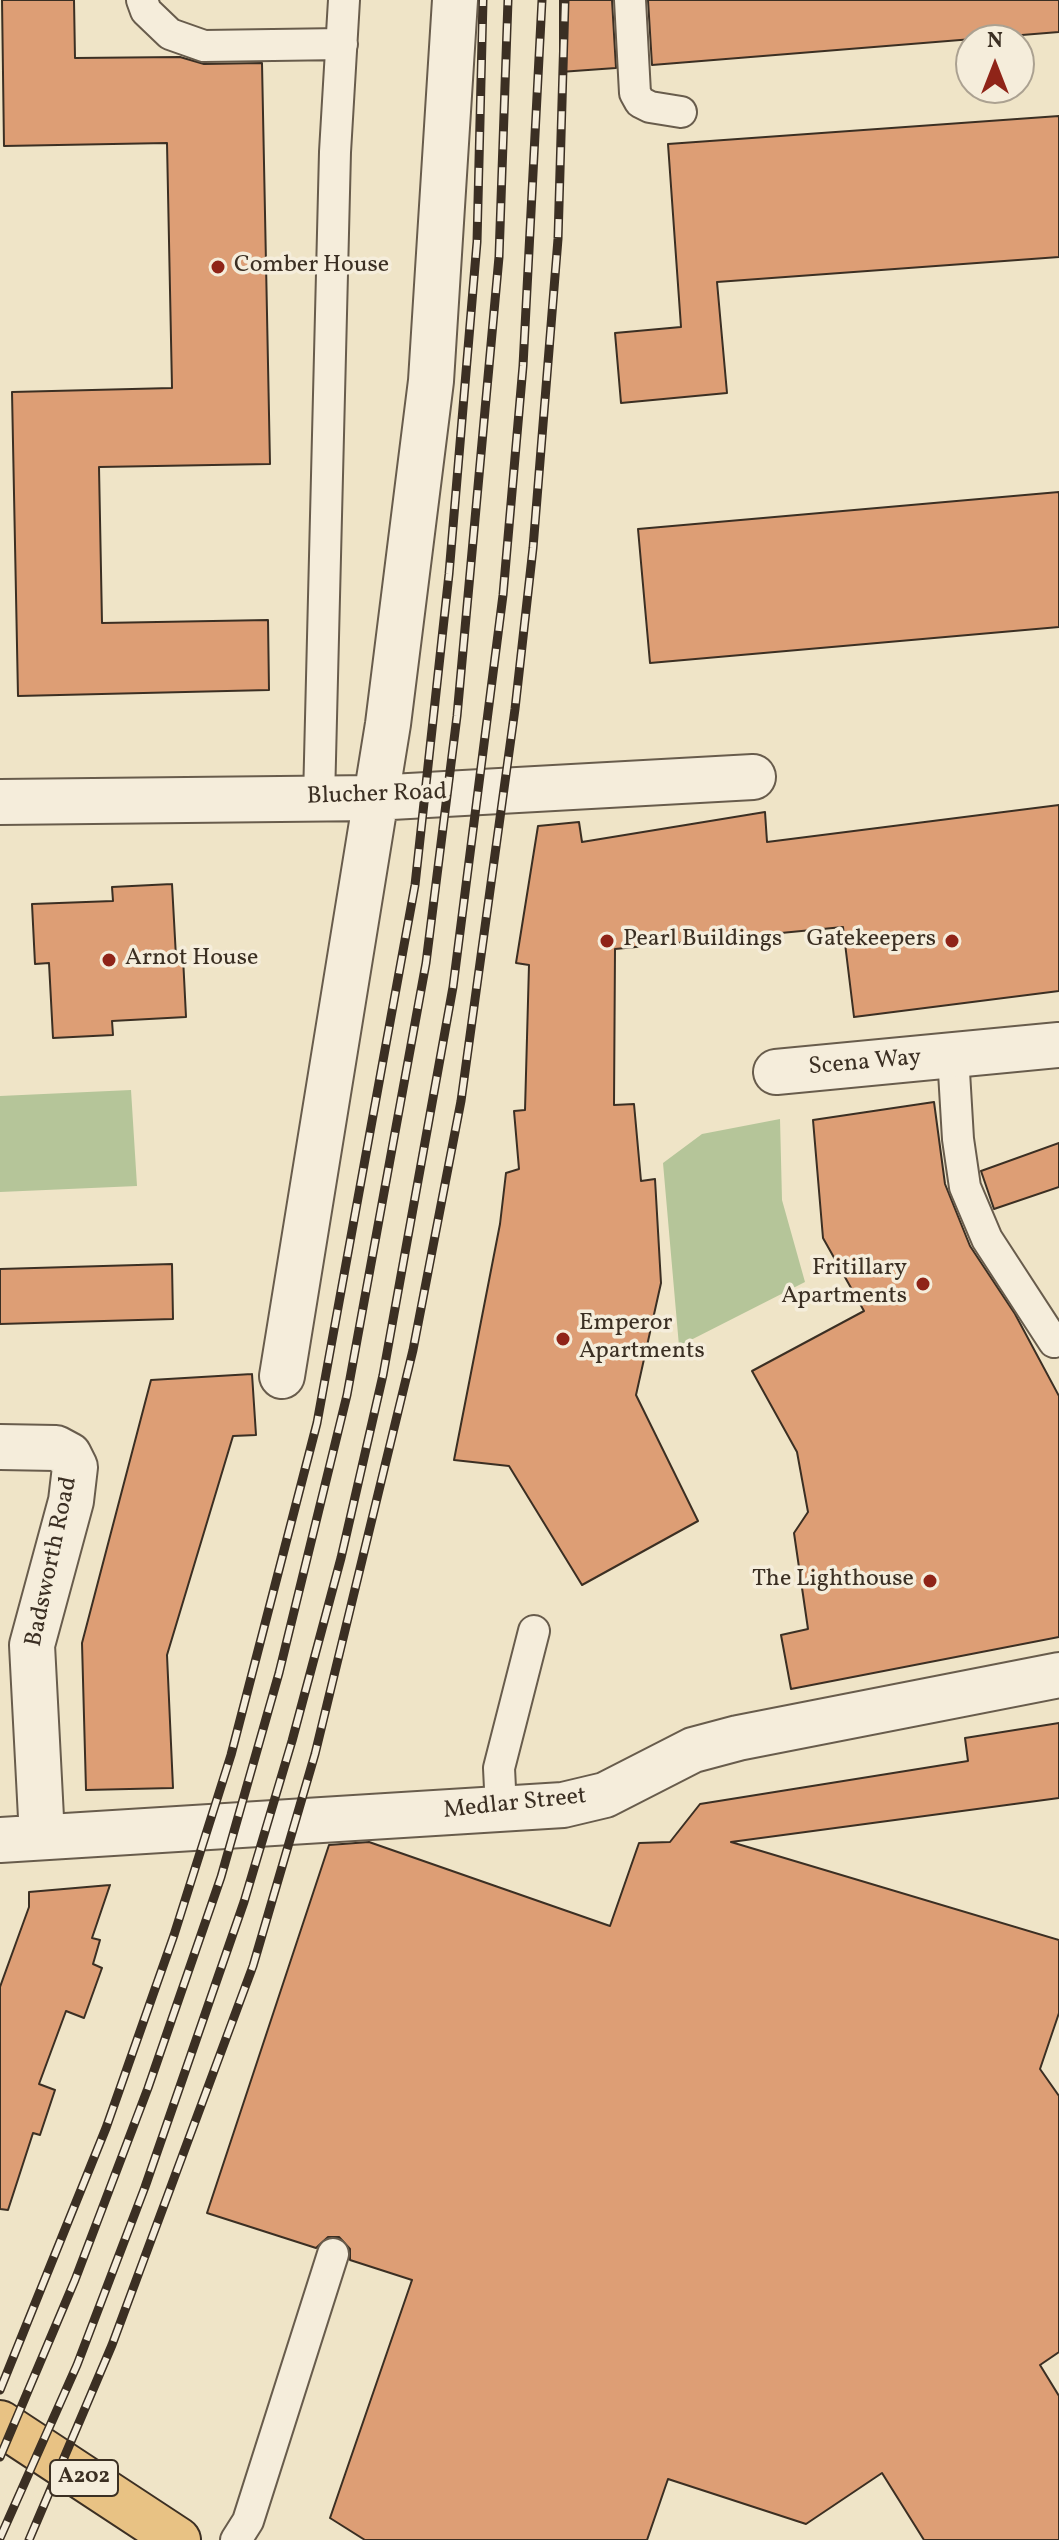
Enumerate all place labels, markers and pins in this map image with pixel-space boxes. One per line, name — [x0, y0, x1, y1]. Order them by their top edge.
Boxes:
place label: Comber House — [234, 253, 389, 281]
marker: Comber House — [209, 258, 227, 276]
place label: Pearl Buildings — [623, 927, 782, 955]
place label: Gatekeepers — [806, 927, 936, 955]
marker: Pearl Buildings — [598, 932, 616, 950]
marker: Gatekeepers — [943, 932, 961, 950]
place label: Arnot House — [125, 946, 258, 974]
marker: Arnot House — [100, 951, 118, 969]
place label: Fritillary Apartments — [781, 1256, 907, 1312]
marker: Fritillary Apartments — [914, 1275, 932, 1293]
place label: Emperor Apartments — [579, 1311, 705, 1367]
marker: Emperor Apartments — [554, 1330, 572, 1348]
place label: The Lighthouse — [752, 1567, 914, 1595]
marker: The Lighthouse — [921, 1572, 939, 1590]

